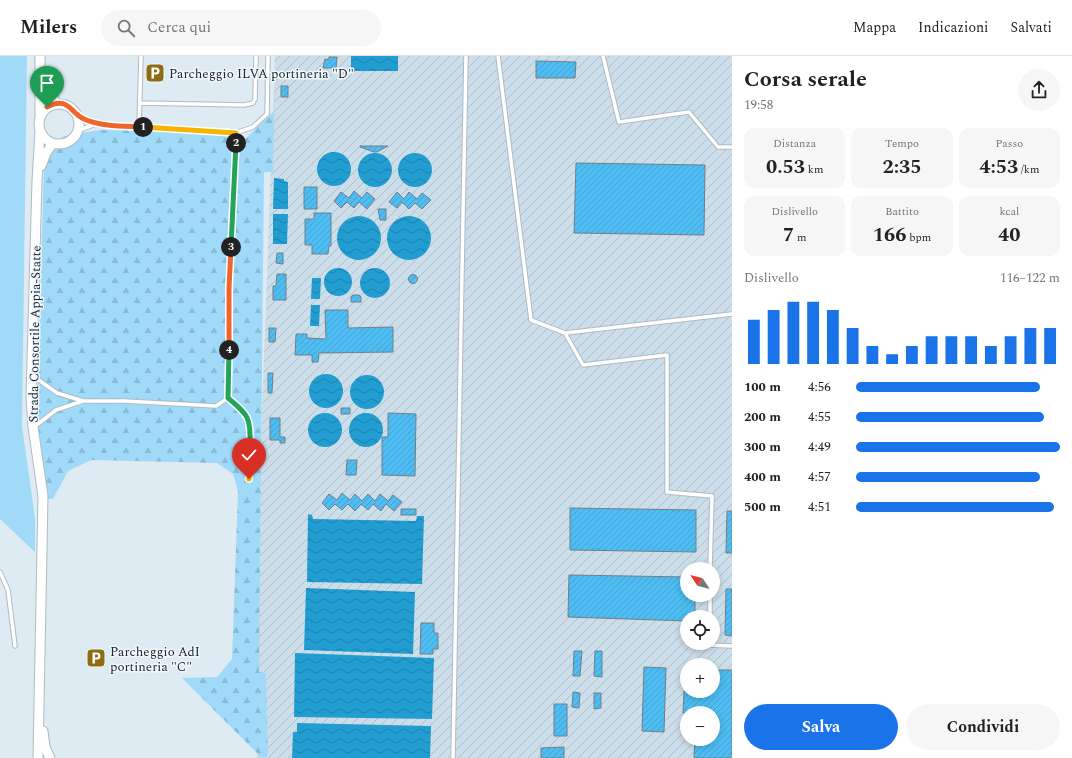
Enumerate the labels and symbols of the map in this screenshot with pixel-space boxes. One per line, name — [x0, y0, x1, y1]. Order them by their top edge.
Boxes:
parking icon: Parcheggio ILVA portineria "D" — [144, 62, 166, 84]
place label: Parcheggio ILVA portineria "D" — [169, 64, 354, 84]
pin — [30, 66, 64, 107]
pin: 1 — [133, 117, 153, 137]
pin: 2 — [226, 133, 246, 153]
pin: 3 — [221, 237, 241, 257]
street label: Strada Consortile Appia-Statte — [23, 245, 47, 423]
pin: 4 — [219, 340, 239, 360]
pin — [232, 438, 266, 479]
north arrow — [680, 562, 720, 602]
place label: Parcheggio AdI portineria "C" — [110, 642, 200, 677]
parking icon: Parcheggio AdI portineria "C" — [85, 647, 107, 669]

